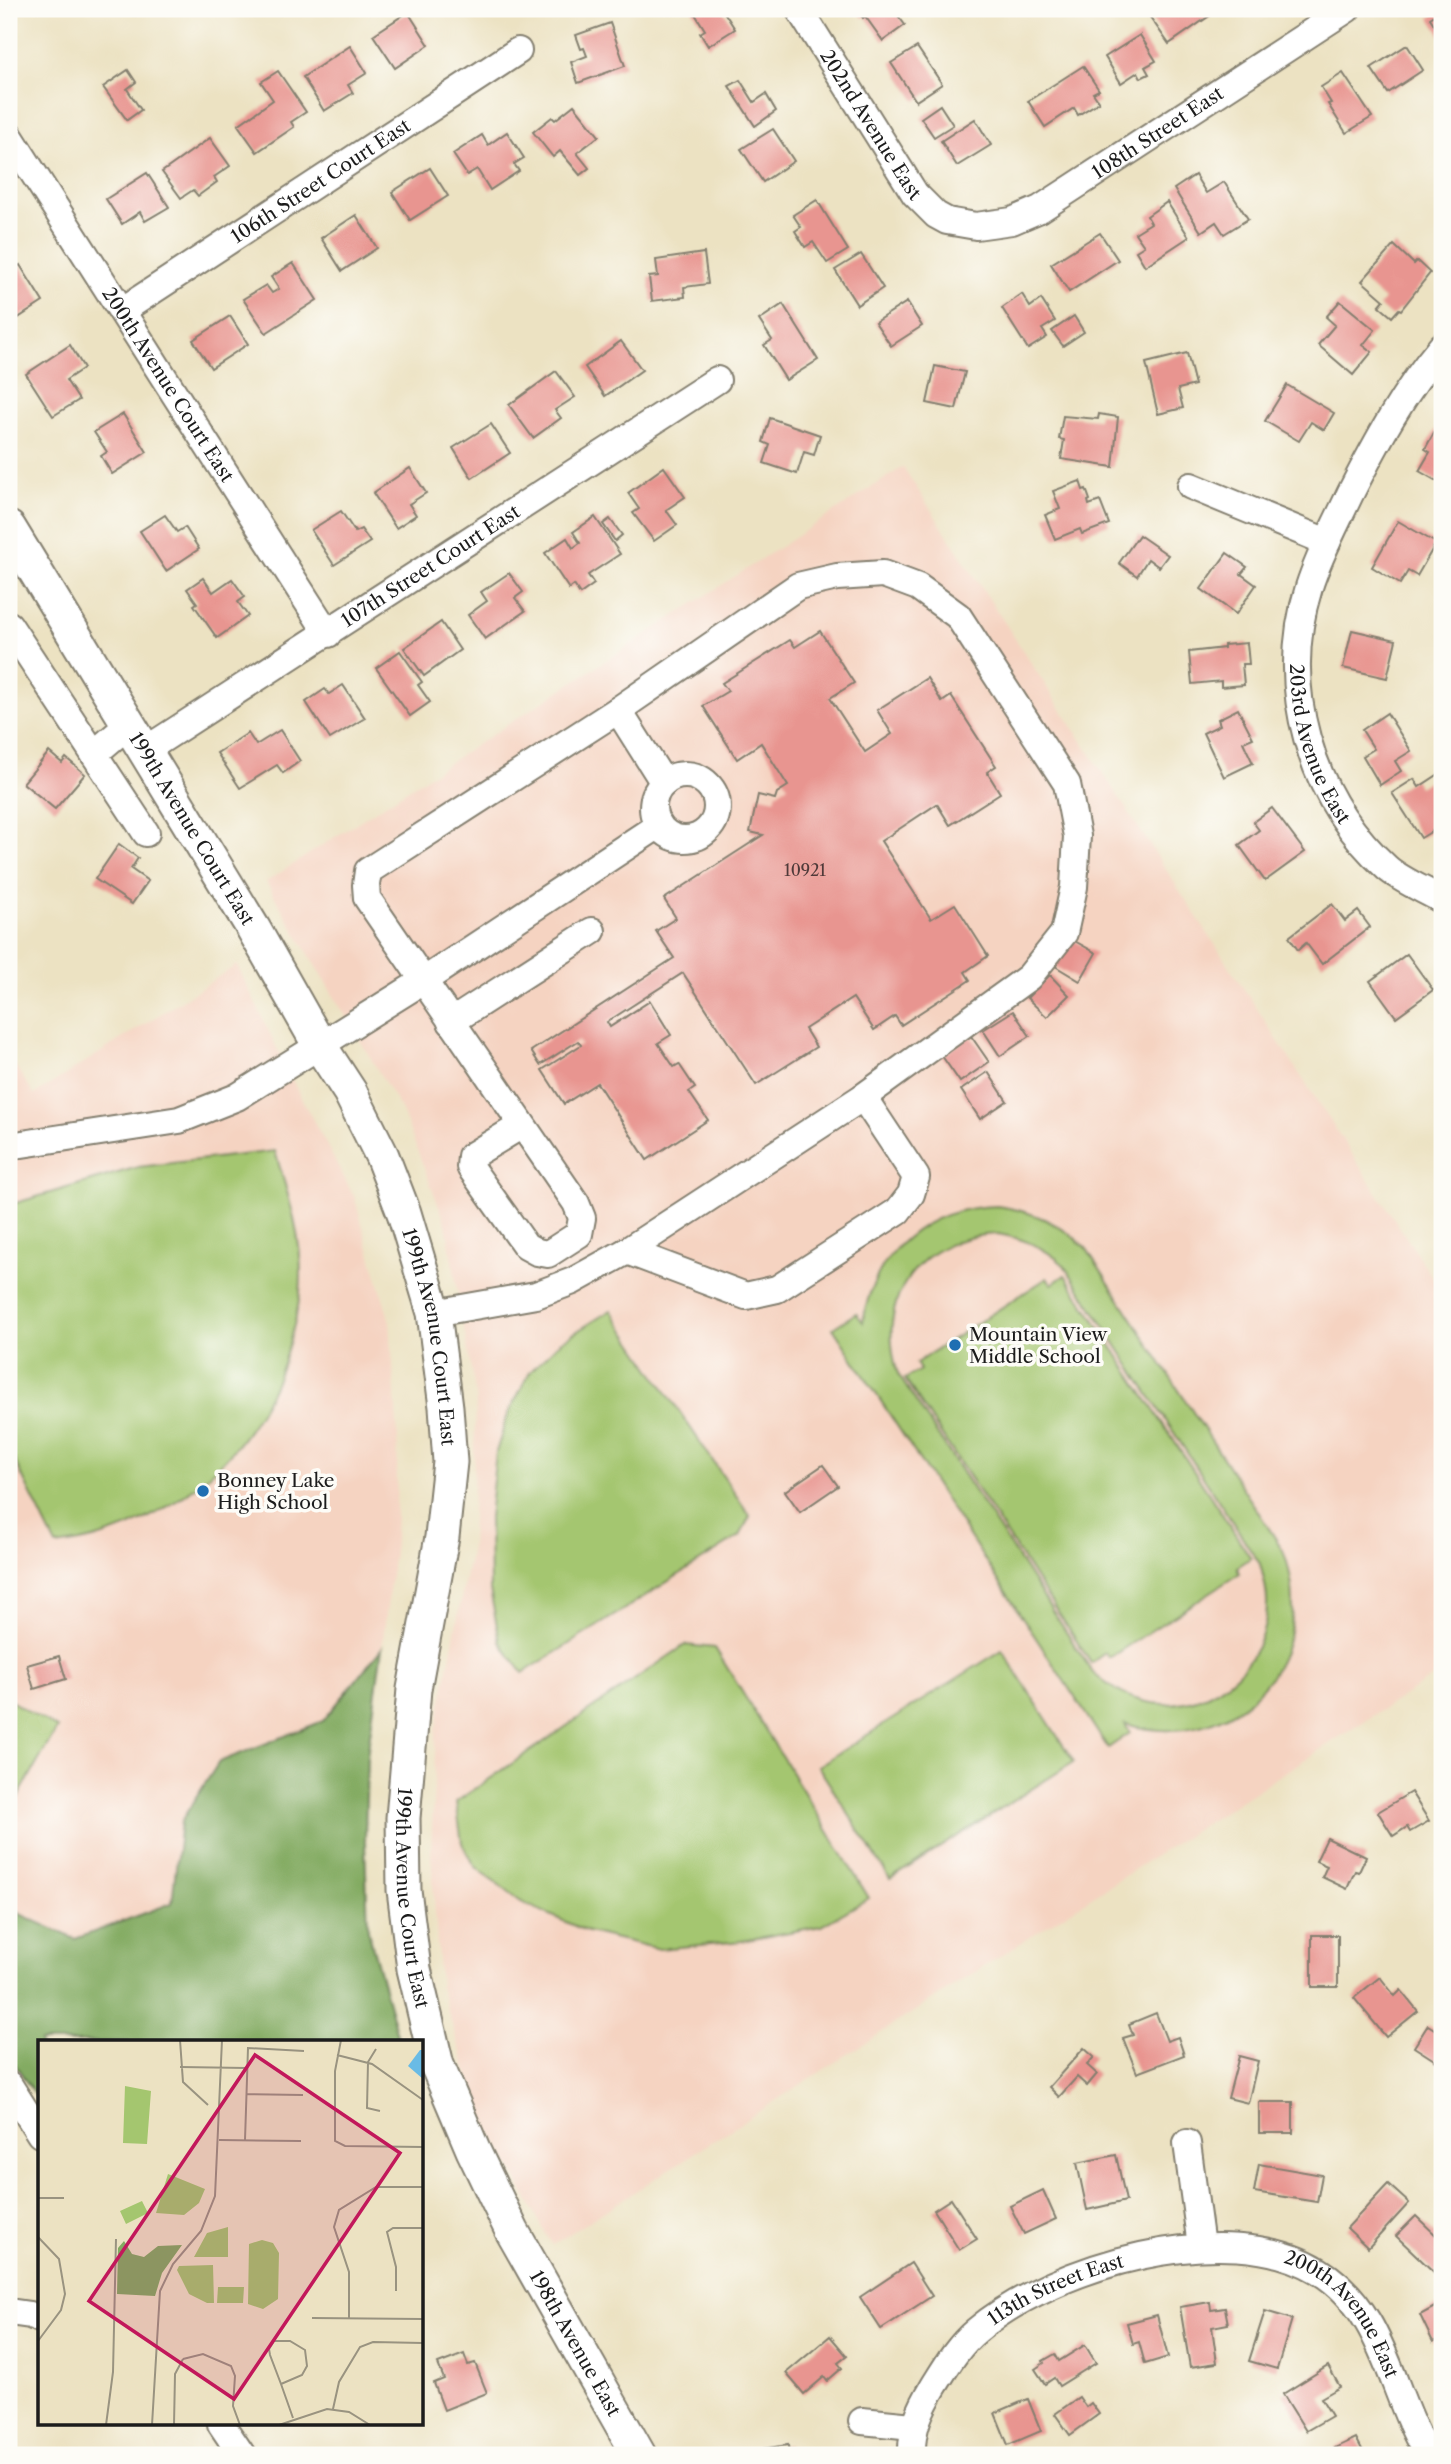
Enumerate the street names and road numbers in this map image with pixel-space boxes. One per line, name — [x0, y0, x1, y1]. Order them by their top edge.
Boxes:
street label: 202nd Avenue East — [815, 45, 926, 205]
street label: 108th Street East — [1088, 82, 1228, 184]
street label: 106th Street Court East — [227, 114, 415, 248]
street label: 200th Avenue Court East — [97, 283, 239, 486]
street label: 107th Street Court East — [337, 500, 524, 632]
street label: 203rd Avenue East — [1285, 663, 1355, 828]
street label: 199th Avenue Court East — [124, 728, 260, 930]
street label: 199th Avenue Court East — [397, 1225, 460, 1447]
street label: 199th Avenue Court East — [391, 1787, 434, 2011]
street label: 200th Avenue East — [1281, 2246, 1403, 2381]
street label: 113th Street East — [983, 2249, 1126, 2330]
street label: 198th Avenue East — [525, 2266, 626, 2421]

